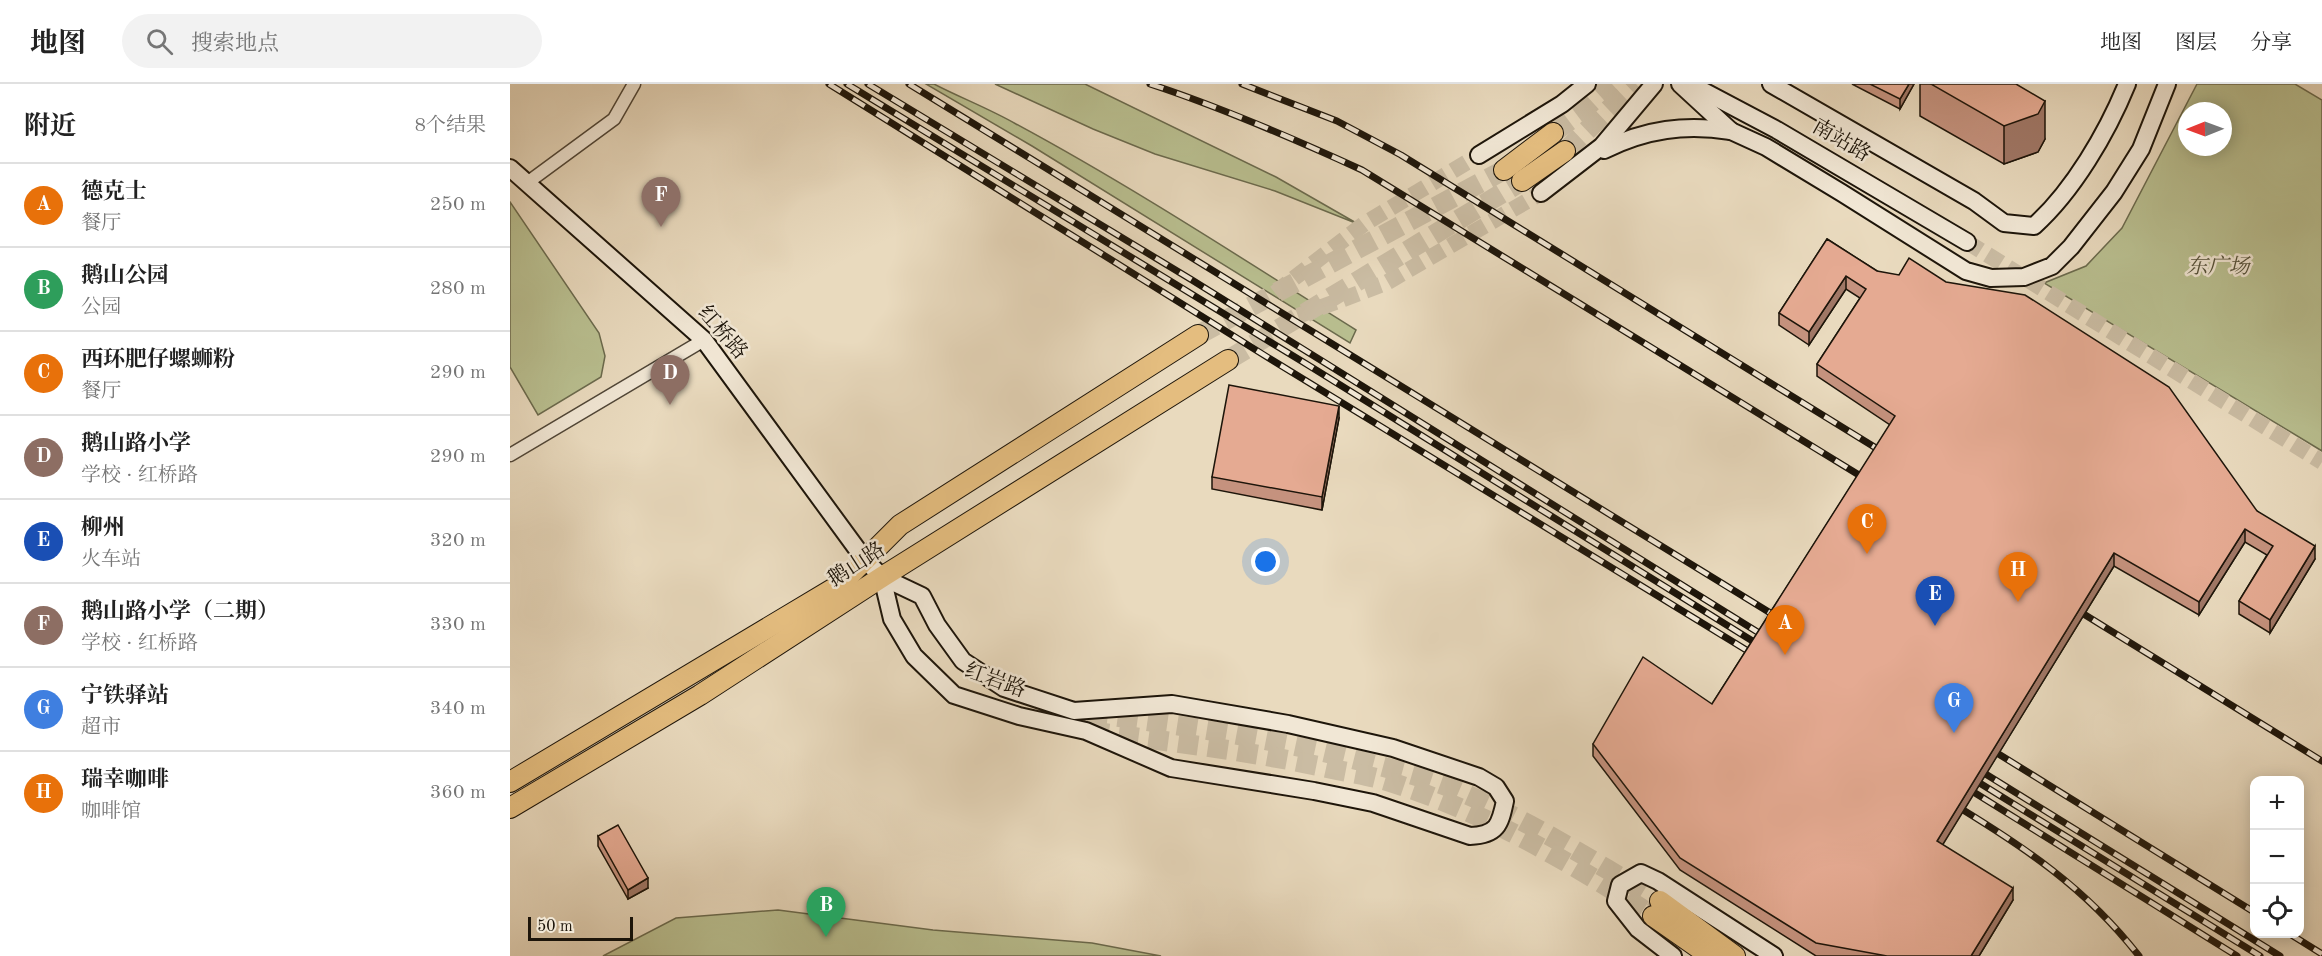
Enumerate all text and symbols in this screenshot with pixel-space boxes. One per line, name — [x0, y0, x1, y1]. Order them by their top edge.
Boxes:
search box — [122, 14, 542, 68]
icon: search — [143, 25, 176, 58]
text: 地图 — [30, 31, 86, 59]
text: 搜索地点 — [191, 33, 279, 55]
text: 地图 — [2100, 33, 2142, 54]
text: 图层 — [2175, 33, 2217, 54]
text: 分享 — [2250, 33, 2292, 54]
north arrow — [2178, 102, 2232, 156]
text: 附近 — [24, 114, 76, 140]
street label: 南站路 — [1808, 114, 1875, 166]
text: 8个结果 — [414, 116, 486, 136]
pin: F — [642, 178, 680, 227]
text: 德克士 — [81, 181, 147, 203]
text: A — [36, 195, 51, 215]
text: 250 m — [430, 195, 486, 215]
text: 餐厅 — [81, 214, 121, 234]
park label: 东广场 — [2187, 255, 2251, 278]
text: 鹅山公园 — [81, 265, 169, 287]
text: B — [36, 279, 51, 299]
text: 280 m — [430, 279, 486, 299]
text: 公园 — [81, 298, 121, 318]
street label: 红桥路 — [693, 301, 752, 364]
text: 西环肥仔螺蛳粉 — [81, 349, 235, 371]
pin: D — [650, 356, 690, 405]
text: C — [37, 363, 50, 383]
text: 290 m — [430, 363, 486, 383]
text: 餐厅 — [81, 382, 121, 402]
text: 鹅山路小学 — [81, 433, 191, 455]
text: D — [36, 447, 51, 467]
text: 290 m — [430, 447, 486, 467]
text: 学校 · 红桥路 — [81, 466, 198, 486]
pin: C — [1848, 504, 1886, 554]
text: 柳州 — [81, 517, 125, 539]
text: E — [37, 531, 50, 551]
text: 320 m — [430, 531, 486, 551]
street label: 鹅山路 — [824, 537, 889, 591]
your location — [1251, 547, 1280, 576]
text: 火车站 — [81, 550, 141, 570]
pin: H — [1998, 552, 2038, 602]
pin: E — [1916, 576, 1954, 626]
text: 鹅山路小学（二期） — [81, 601, 279, 623]
pin: A — [1766, 606, 1804, 655]
text: F — [37, 615, 50, 635]
text: 330 m — [430, 615, 486, 635]
text: 学校 · 红桥路 — [81, 634, 198, 654]
street label: 红岩路 — [962, 658, 1029, 702]
pin: G — [1934, 684, 1974, 733]
text: 宁铁驿站 — [81, 685, 169, 707]
text: G — [36, 699, 51, 719]
text: 340 m — [430, 699, 486, 719]
text: 超市 — [81, 718, 121, 738]
text: 瑞幸咖啡 — [81, 769, 169, 791]
map controls — [2250, 776, 2304, 938]
button: + — [2250, 776, 2304, 830]
text: H — [35, 783, 52, 803]
text: 360 m — [430, 783, 486, 803]
text: 咖啡馆 — [81, 802, 141, 822]
button: − — [2250, 830, 2304, 884]
button: locate — [2250, 884, 2304, 938]
pin: B — [806, 888, 846, 937]
scale bar — [528, 914, 633, 942]
text: 50 m — [537, 919, 573, 935]

